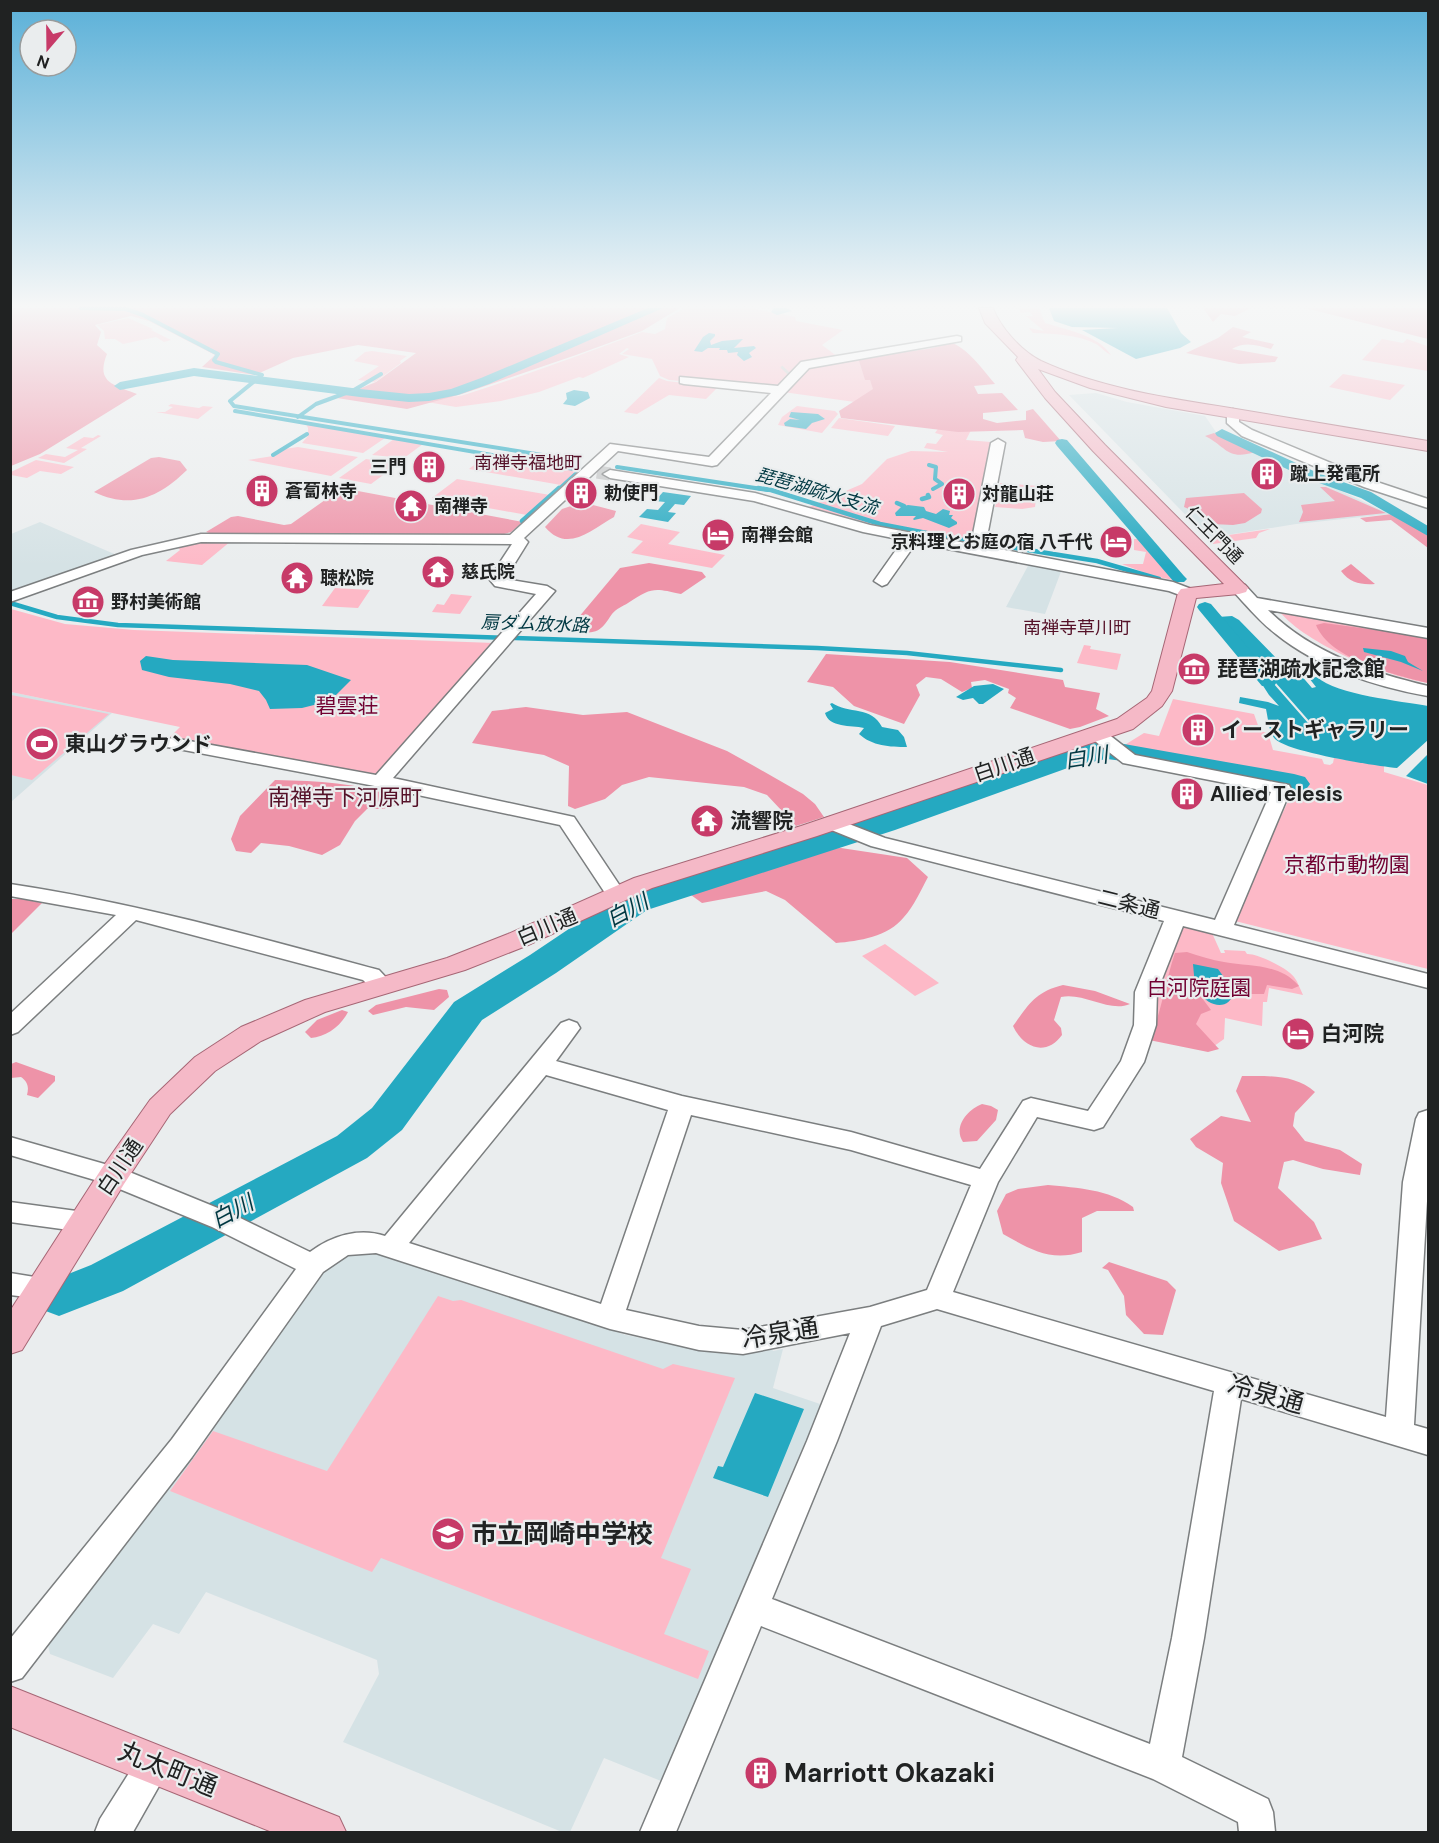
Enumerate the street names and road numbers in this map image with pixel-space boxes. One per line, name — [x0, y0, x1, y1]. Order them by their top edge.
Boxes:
street label: 仁王門通 — [1180, 501, 1248, 569]
street label: 白川通 — [970, 742, 1038, 788]
street label: 二条通 — [1095, 883, 1163, 925]
street label: 白川通 — [513, 902, 581, 952]
street label: 白川通 — [91, 1133, 149, 1201]
street label: 冷泉通 — [739, 1310, 821, 1356]
street label: 冷泉通 — [1224, 1367, 1308, 1421]
street label: 丸太町通 — [113, 1734, 223, 1804]

